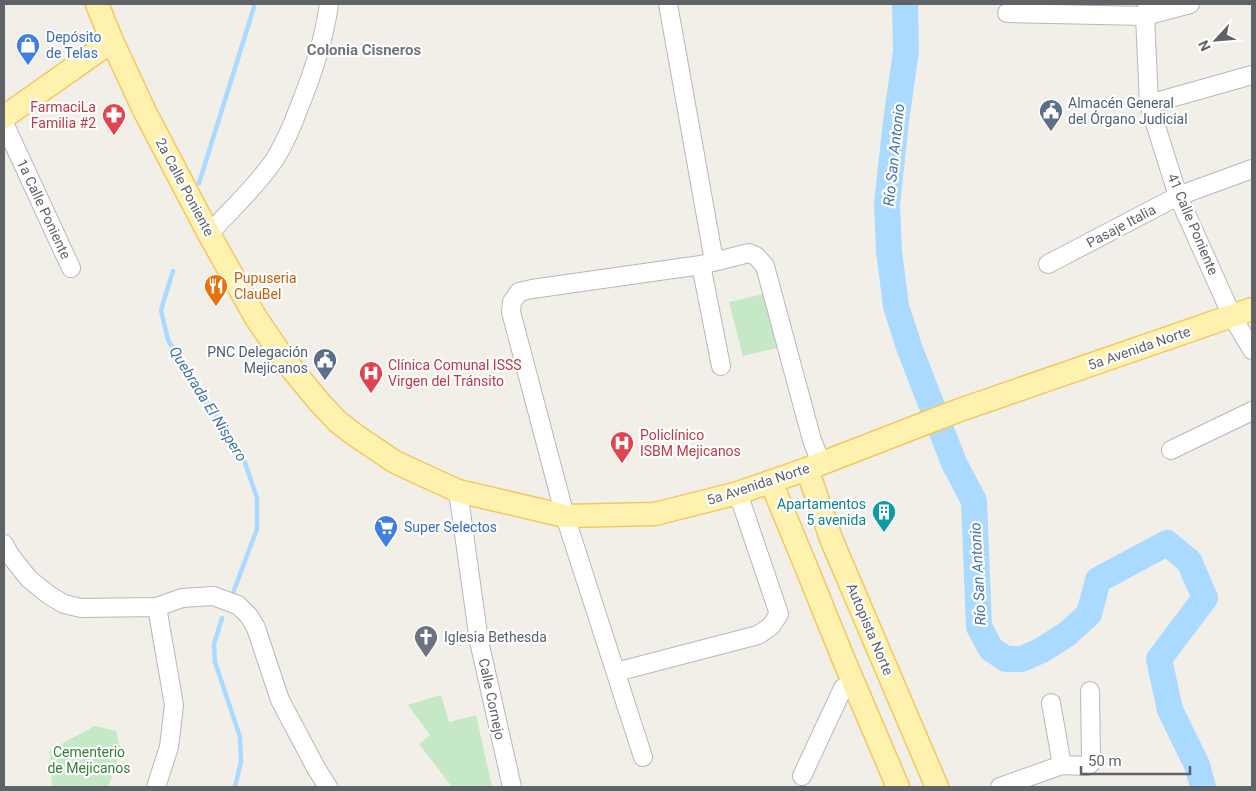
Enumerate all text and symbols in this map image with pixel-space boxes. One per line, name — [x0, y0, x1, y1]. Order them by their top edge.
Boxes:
north arrow — [1191, 15, 1241, 65]
place label: Depósito de Telas — [46, 29, 102, 61]
shop icon: Depósito de Telas — [15, 32, 41, 66]
text: N — [1195, 38, 1214, 54]
district label: Colonia Cisneros — [307, 41, 421, 59]
place label: Almacén General del Órgano Judicial — [1068, 95, 1188, 127]
public building icon: Almacén General del Órgano Judicial — [1038, 98, 1064, 132]
place label: FarmaciLa Familia #2 — [30, 99, 96, 131]
pharmacy icon: FarmaciLa Familia #2 — [101, 102, 127, 136]
water label: Río San Antonio — [880, 103, 908, 207]
street label: 2a Calle Poniente — [152, 135, 218, 239]
street label: 1a Calle Poniente — [14, 156, 74, 262]
street label: 41 Calle Poniente — [1164, 171, 1222, 277]
street label: Pasaje Italia — [1084, 201, 1158, 251]
place label: Pupuseria ClauBel — [234, 270, 297, 302]
restaurant icon: Pupuseria ClauBel — [203, 273, 229, 307]
street label: 5a Avenida Norte — [1086, 323, 1192, 373]
water label: Quebrada El Nispero — [165, 343, 251, 465]
place label: PNC Delegación Mejicanos — [207, 344, 308, 376]
public building icon: PNC Delegación Mejicanos — [312, 347, 338, 381]
place label: Clínica Comunal ISSS Virgen del Tránsito — [388, 357, 522, 389]
hospital icon: Clínica Comunal ISSS Virgen del Tránsito — [358, 360, 384, 394]
place label: Policlínico ISBM Mejicanos — [640, 427, 741, 459]
hospital icon: Policlínico ISBM Mejicanos — [609, 430, 635, 464]
street label: 5a Avenida Norte — [705, 460, 811, 508]
place label: Apartamentos 5 avenida — [777, 496, 866, 528]
building icon: Apartamentos 5 avenida — [871, 499, 897, 533]
supermarket icon: Super Selectos — [373, 514, 399, 548]
place label: Super Selectos — [404, 519, 497, 535]
water label: Río San Antonio — [966, 522, 990, 626]
street label: Autopista Norte — [843, 581, 897, 677]
church icon: Iglesia Bethesda — [413, 624, 439, 658]
place label: Iglesia Bethesda — [444, 629, 547, 645]
street label: Calle Cornejo — [476, 657, 508, 741]
park label: Cementerio de Mejicanos — [47, 744, 131, 776]
scale bar — [1081, 744, 1190, 776]
text: 50 m — [1088, 752, 1122, 770]

